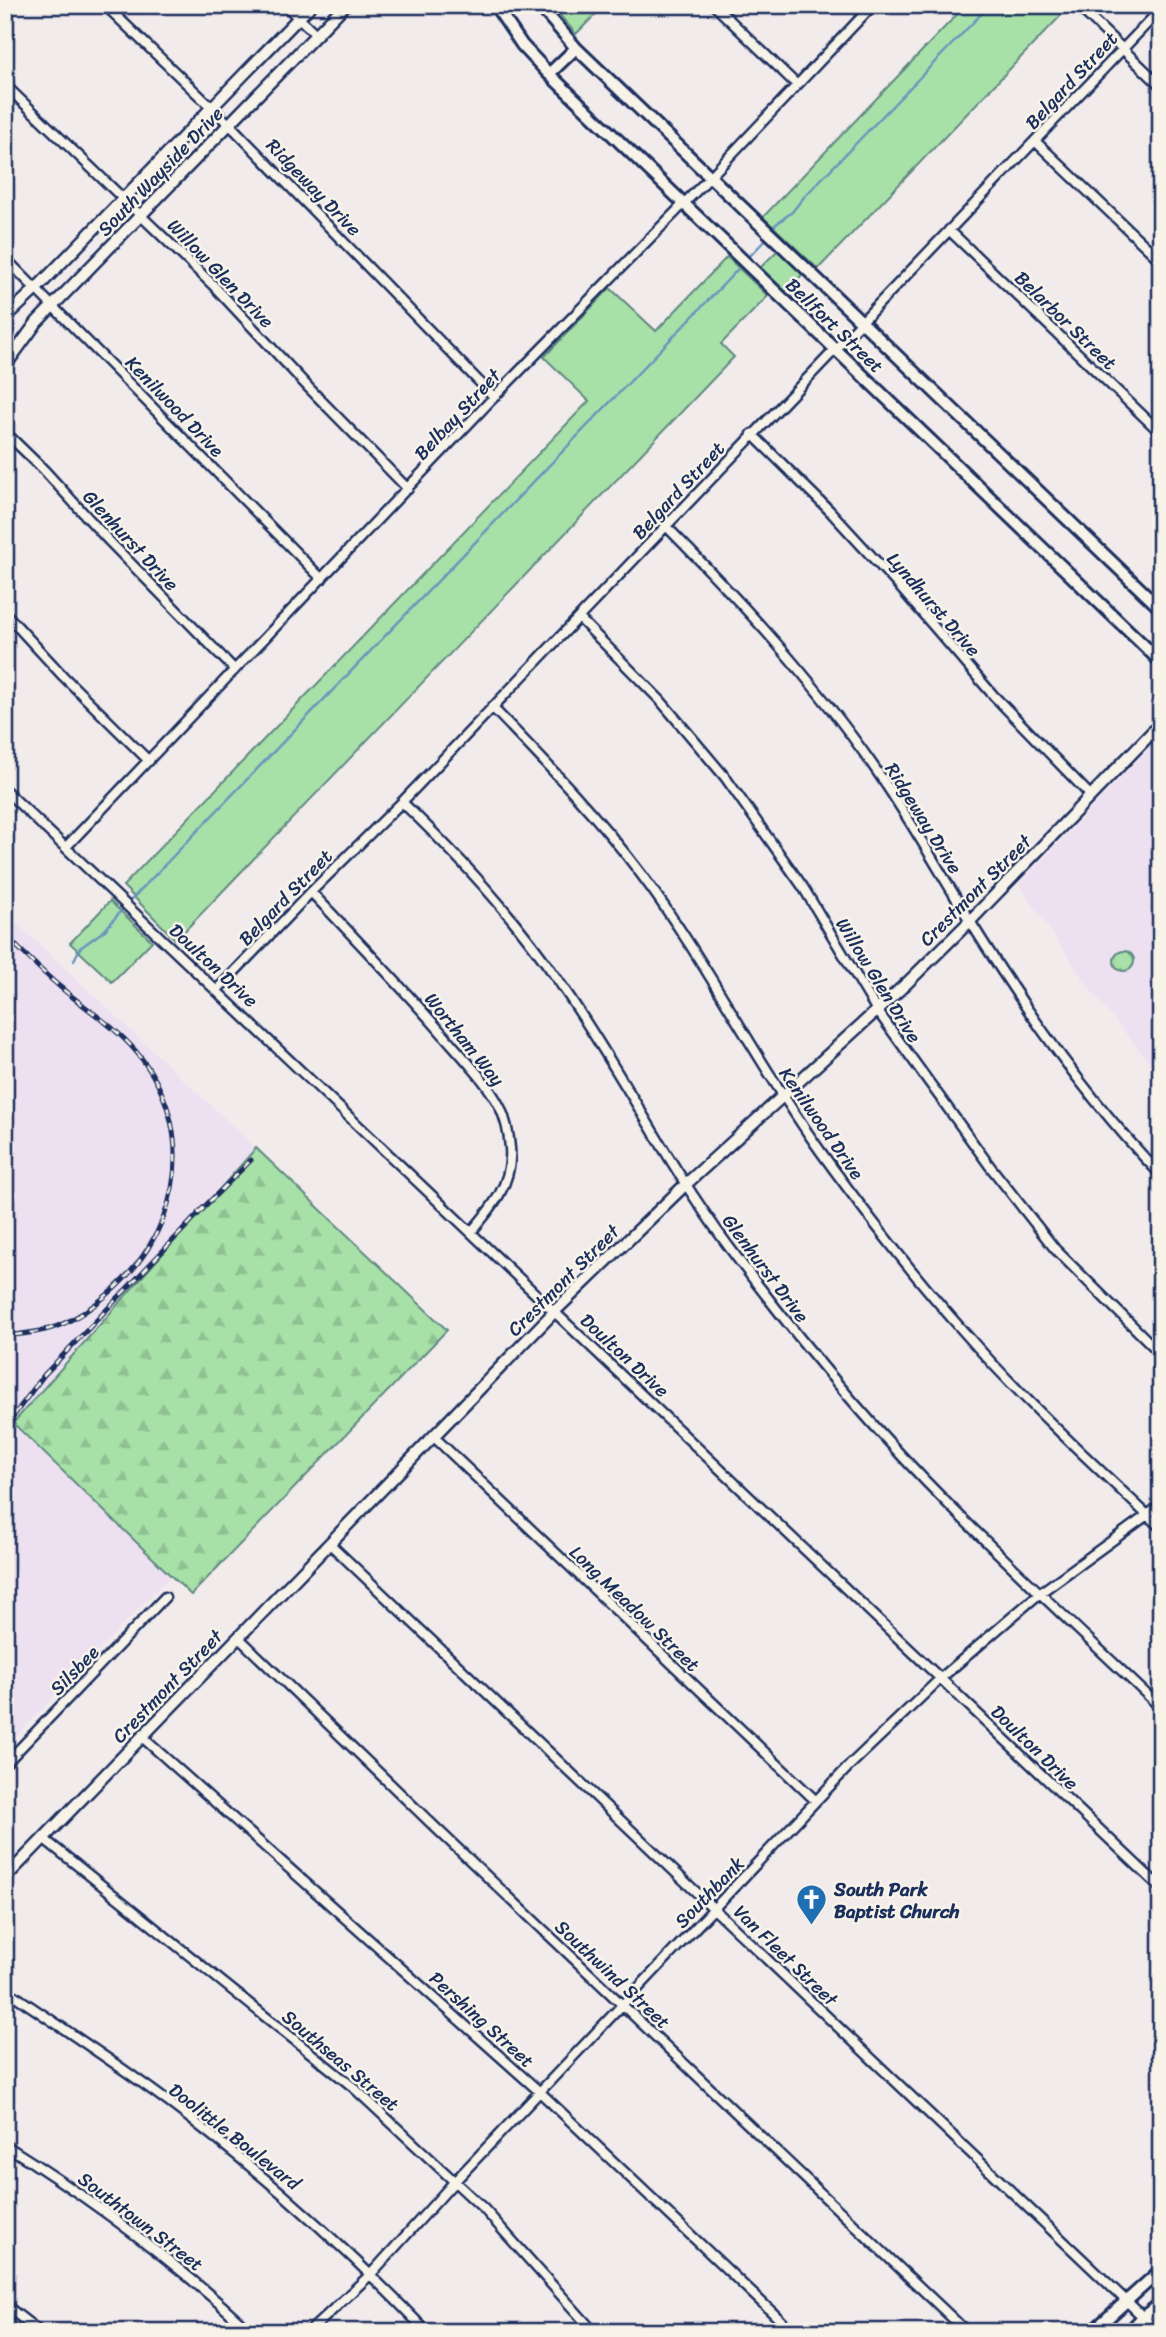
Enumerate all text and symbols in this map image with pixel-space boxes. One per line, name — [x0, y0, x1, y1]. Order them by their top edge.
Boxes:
street label: Belgard Street — [1017, 23, 1126, 137]
street label: South Wayside Drive — [89, 98, 232, 244]
street label: Ridgeway Drive — [258, 130, 370, 245]
street label: Willow Glen Drive — [159, 210, 282, 336]
street label: Belarbor Street — [1006, 262, 1125, 378]
street label: Bellfort Street — [778, 269, 892, 381]
street label: Kenilwood Drive — [117, 347, 232, 465]
street label: Belbay Street — [406, 360, 510, 468]
street label: Belgard Street — [624, 433, 733, 547]
street label: Glenhurst Drive — [74, 482, 187, 599]
street label: Lyndhurst Drive — [878, 544, 989, 665]
street label: Ridgeway Drive — [876, 756, 971, 881]
street label: Crestmont Street — [911, 825, 1040, 954]
street label: Belgard Street — [230, 841, 341, 954]
street label: Willow Glen Drive — [827, 911, 931, 1050]
street label: Doulton Drive — [161, 915, 266, 1016]
street label: Wortham Way — [416, 985, 513, 1094]
street label: Kenilwood Drive — [770, 1060, 873, 1187]
street label: Glenhurst Drive — [713, 1207, 818, 1330]
street label: Crestmont Street — [499, 1215, 628, 1344]
street label: Doulton Drive — [572, 1305, 677, 1406]
street label: Long Meadow Street — [561, 1537, 708, 1680]
street label: Crestmont Street — [104, 1621, 232, 1751]
street label: Silsbee — [42, 1637, 107, 1704]
street label: Doulton Drive — [983, 1696, 1087, 1798]
street label: Southbank — [666, 1848, 753, 1936]
place label: South Park Baptist Church — [833, 1873, 959, 1928]
church icon: South Park Baptist Church — [794, 1883, 828, 1927]
street label: Van Fleet Street — [725, 1896, 847, 2015]
street label: Southwind Street — [547, 1912, 678, 2037]
street label: Pershing Street — [421, 1963, 542, 2076]
street label: Southseas Street — [274, 2001, 407, 2120]
street label: Doolittle Boulevard — [161, 2074, 310, 2200]
street label: Southtown Street — [71, 2163, 211, 2280]

